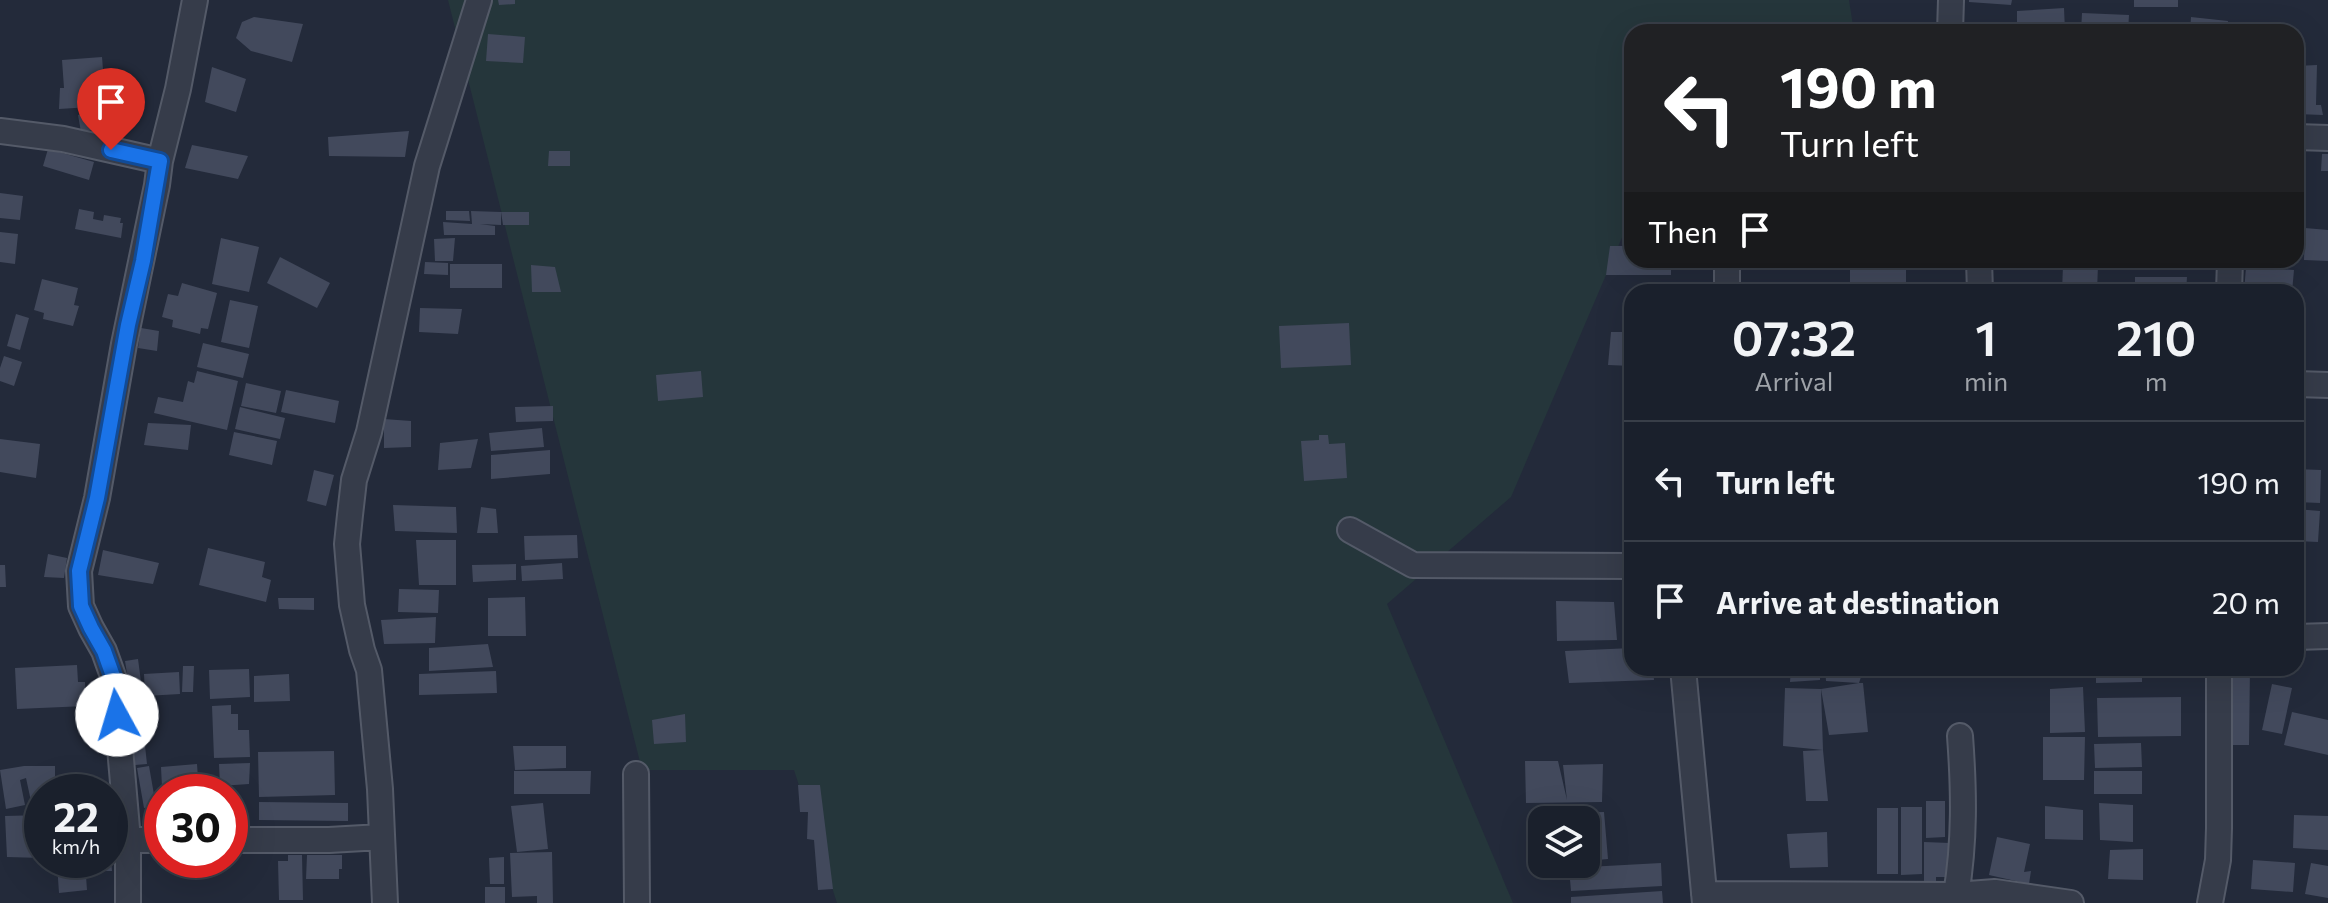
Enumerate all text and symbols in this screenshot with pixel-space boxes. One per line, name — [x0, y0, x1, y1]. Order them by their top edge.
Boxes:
text: 190 m — [1780, 51, 1937, 120]
icon: left — [1648, 56, 1752, 160]
pin — [77, 68, 145, 150]
icon: arrive — [89, 80, 133, 124]
text: Turn left — [1780, 120, 1919, 164]
icon: arrive — [1733, 208, 1777, 252]
text: Then — [1648, 212, 1717, 249]
text: 07:32 — [1732, 307, 1856, 366]
text: 1 — [1975, 307, 1997, 366]
text: 210 — [2116, 307, 2196, 366]
text: Arrival — [1755, 365, 1833, 396]
text: min — [1964, 365, 2008, 396]
text: m — [2145, 365, 2167, 396]
icon: left — [1648, 459, 1692, 503]
text: Turn left — [1716, 463, 1835, 500]
text: 190 m — [2197, 463, 2280, 500]
icon: arrive — [1648, 579, 1692, 623]
text: Arrive at destination — [1716, 583, 2000, 620]
text: 20 m — [2212, 583, 2280, 620]
position arrow — [75, 673, 159, 757]
speed limit sign: 30 — [144, 774, 248, 878]
text: 22 — [53, 791, 99, 840]
map controls — [1528, 806, 1600, 878]
button: layers — [1528, 806, 1600, 878]
text: km/h — [52, 834, 100, 858]

